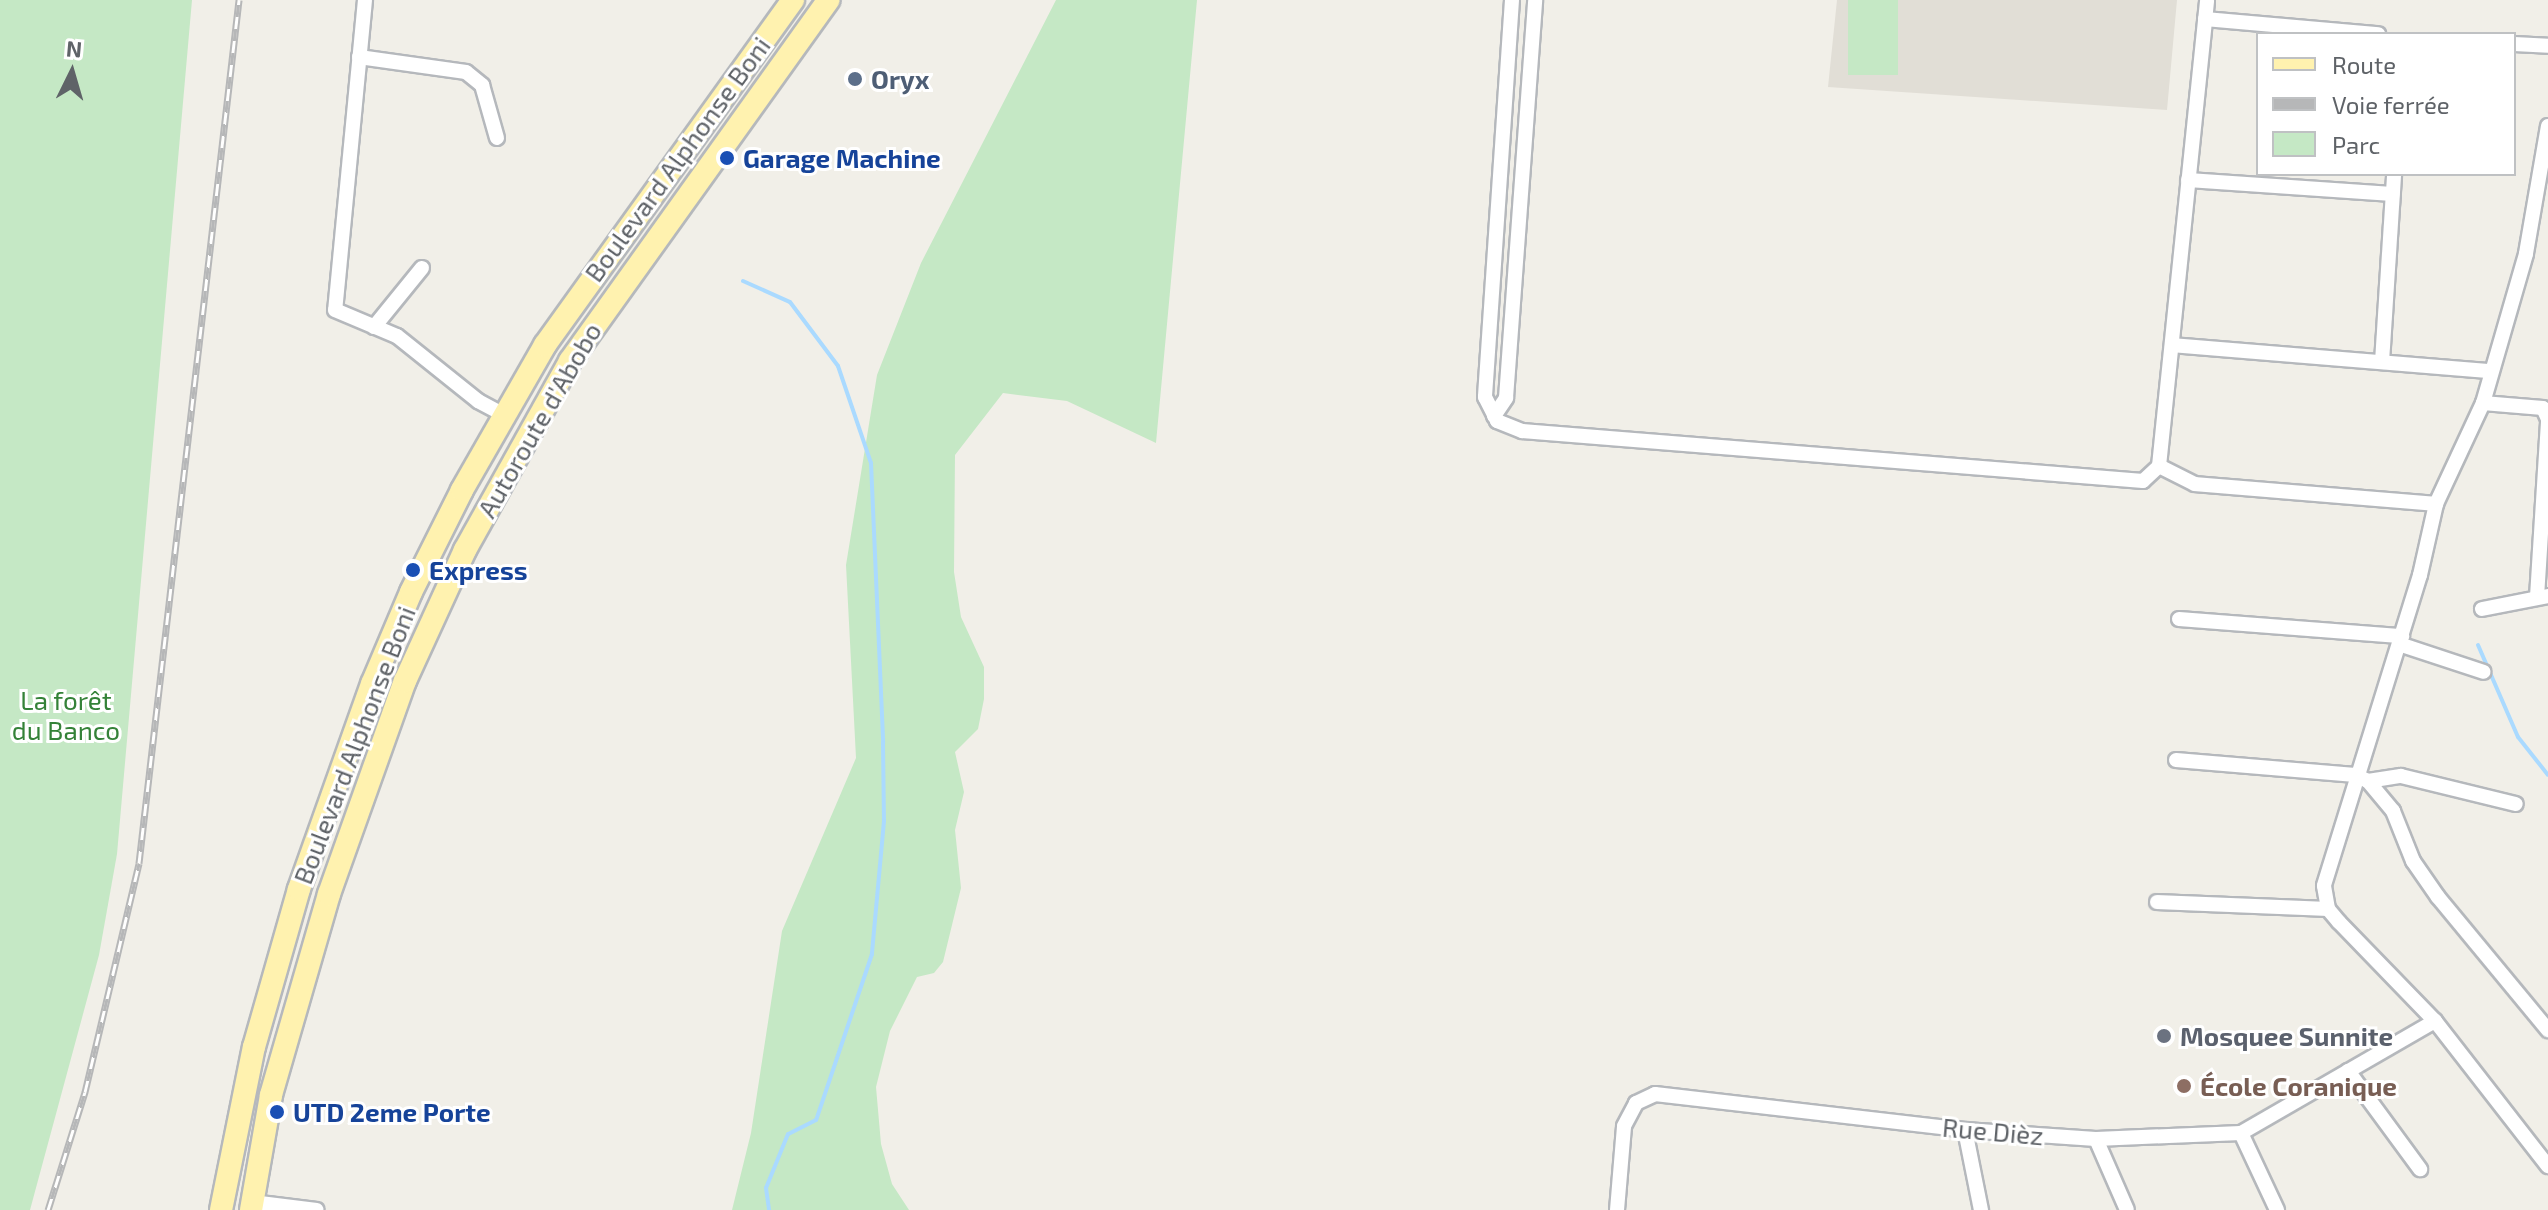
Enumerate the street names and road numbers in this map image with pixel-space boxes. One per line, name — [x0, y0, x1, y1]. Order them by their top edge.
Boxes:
street label: Boulevard Alphonse Boni — [578, 30, 776, 288]
street label: Autoroute d'Abobo — [471, 317, 607, 523]
street label: Boulevard Alphonse Boni — [286, 601, 422, 889]
street label: Rue Dièz — [1941, 1111, 2045, 1151]

